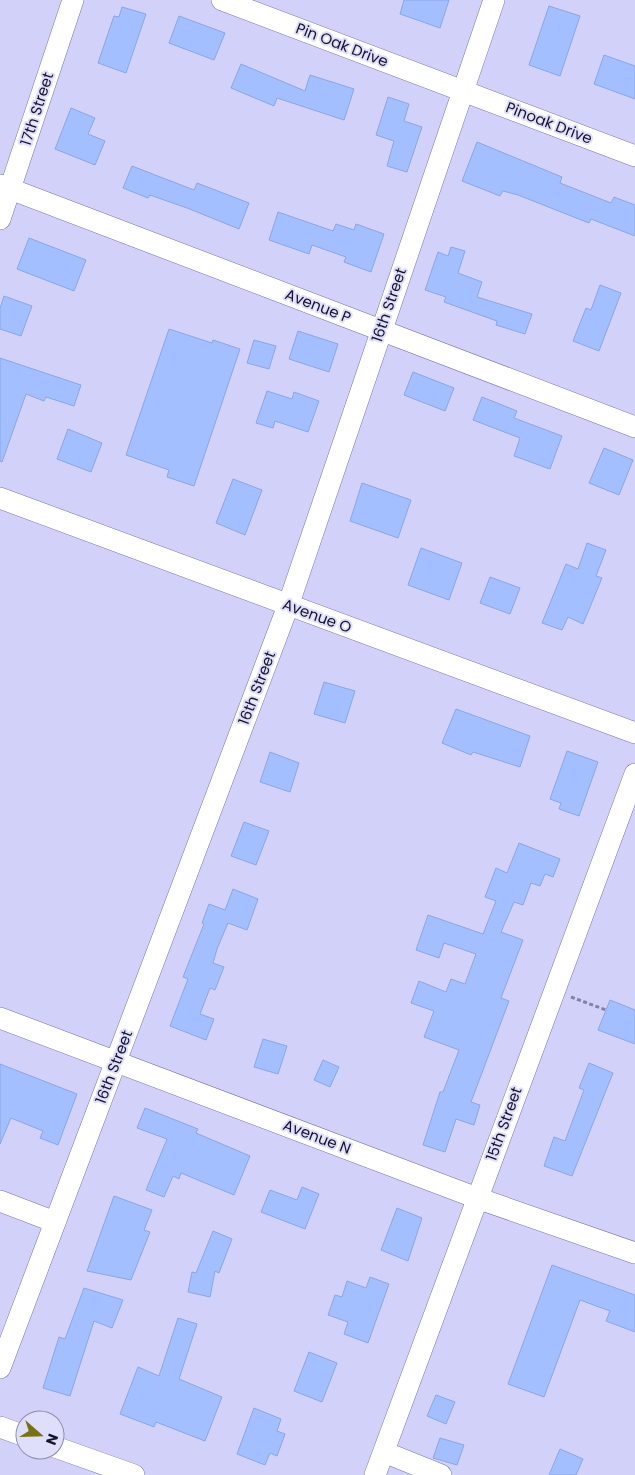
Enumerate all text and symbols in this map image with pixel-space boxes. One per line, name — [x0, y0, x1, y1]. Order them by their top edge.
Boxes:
street label: Pin Oak Drive — [293, 17, 391, 72]
street label: 17th Street — [15, 69, 58, 148]
street label: Pinoak Drive — [503, 96, 595, 149]
street label: 16th Street — [366, 265, 411, 345]
street label: Avenue P — [282, 283, 354, 328]
street label: Avenue O — [280, 593, 355, 638]
street label: 16th Street — [233, 648, 280, 728]
street label: 16th Street — [90, 1027, 137, 1107]
street label: 15th Street — [480, 1084, 527, 1164]
street label: Avenue N — [280, 1114, 354, 1159]
north arrow — [15, 1410, 65, 1460]
text: N — [41, 1431, 63, 1448]

